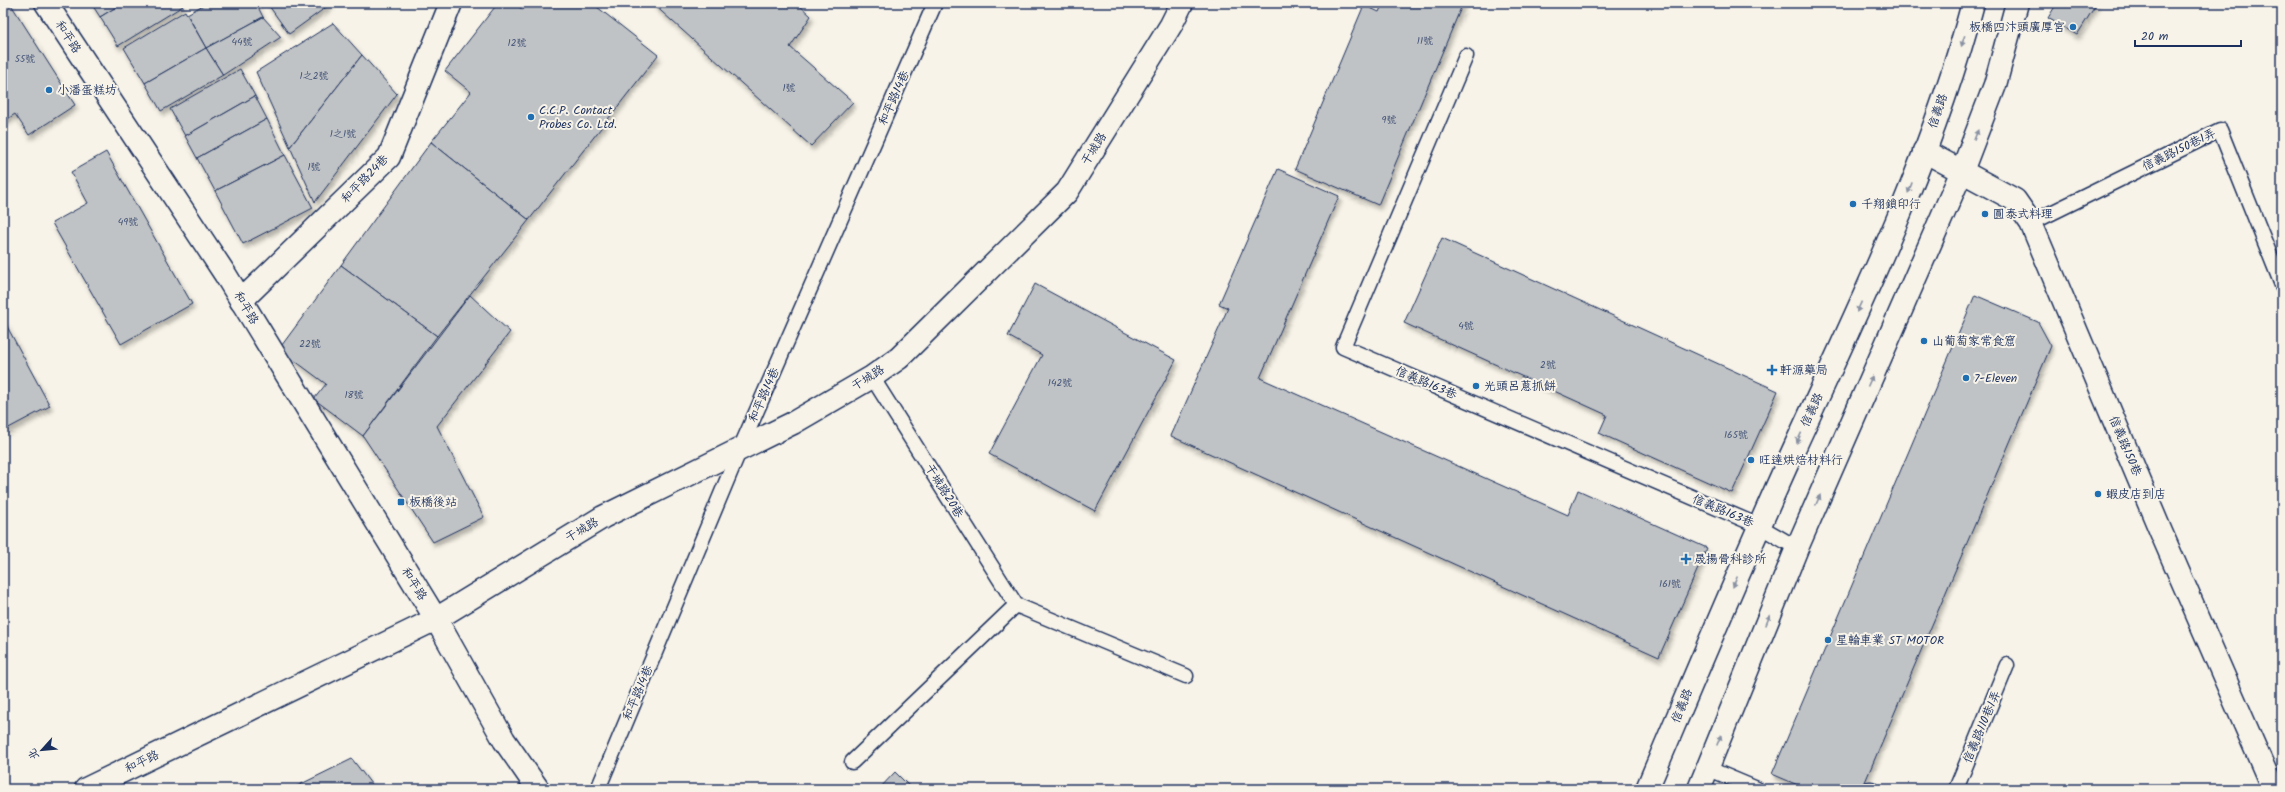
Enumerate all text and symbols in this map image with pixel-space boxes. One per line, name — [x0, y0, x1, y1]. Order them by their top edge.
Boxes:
street label: 和平路 — [50, 17, 86, 57]
place label: 板橋四汴頭廣厚宮 — [1969, 18, 2065, 37]
marker: 板橋四汴頭廣厚宮 — [2068, 22, 2078, 32]
scale bar — [2135, 22, 2241, 48]
text: 20 m — [2141, 27, 2169, 46]
house number: 11號 — [1417, 33, 1433, 49]
house number: 44號 — [231, 34, 253, 50]
house number: 12號 — [508, 35, 526, 51]
one-way arrow — [1959, 35, 1965, 47]
house number: 55號 — [15, 51, 35, 67]
street label: 和平路14巷 — [873, 67, 915, 129]
house number: 1之2號 — [300, 68, 328, 84]
house number: 1號 — [782, 80, 796, 96]
place label: 小潘蛋糕坊 — [57, 81, 117, 100]
marker: 小潘蛋糕坊 — [44, 85, 54, 95]
street label: 信義路 — [1923, 91, 1953, 131]
place label: C.C.P. Contact Probes Co. Ltd. — [539, 101, 617, 134]
marker: C.C.P. Contact Probes Co. Ltd. — [526, 112, 536, 122]
house number: 9號 — [1382, 112, 1396, 128]
street label: 信義路150巷1弄 — [2139, 124, 2219, 176]
house number: 1之1號 — [330, 126, 356, 142]
one-way arrow — [1973, 128, 1979, 140]
street label: 干城路 — [1076, 129, 1112, 169]
street label: 和平路24巷 — [337, 150, 393, 208]
house number: 1號 — [307, 159, 321, 175]
one-way arrow — [1906, 182, 1912, 194]
place label: 千翔鎖印行 — [1861, 195, 1921, 214]
marker: 千翔鎖印行 — [1848, 199, 1858, 209]
place label: 圓泰式料理 — [1993, 205, 2053, 224]
marker: 圓泰式料理 — [1980, 209, 1990, 219]
house number: 49號 — [118, 214, 138, 230]
street label: 和平路 — [229, 288, 263, 328]
one-way arrow — [1856, 302, 1862, 313]
house number: 4號 — [1458, 318, 1474, 334]
place label: 山葡萄家常食窟 — [1932, 332, 2016, 351]
house number: 22號 — [299, 336, 321, 352]
marker: 山葡萄家常食窟 — [1919, 336, 1929, 346]
house number: 2號 — [1540, 357, 1556, 373]
street label: 干城路 — [848, 360, 888, 396]
street label: 信義路163巷 — [1392, 361, 1460, 405]
place label: 軒源藥局 — [1780, 361, 1828, 380]
street label: 和平路14巷 — [743, 364, 785, 426]
marker: 軒源藥局 — [1767, 365, 1777, 375]
place label: 7-Eleven — [1974, 369, 2017, 388]
marker: 7-Eleven — [1961, 373, 1971, 383]
one-way arrow — [1868, 374, 1874, 386]
house number: 142號 — [1048, 375, 1072, 391]
place label: 光頭呂蔥抓餅 — [1484, 377, 1556, 396]
marker: 光頭呂蔥抓餅 — [1471, 381, 1481, 391]
house number: 18號 — [344, 387, 364, 403]
street label: 信義路 — [1796, 390, 1828, 430]
street label: 信義路150巷 — [2104, 413, 2146, 479]
house number: 165號 — [1724, 427, 1748, 443]
one-way arrow — [1796, 433, 1802, 444]
place label: 旺達烘焙材料行 — [1759, 451, 1843, 470]
marker: 旺達烘焙材料行 — [1746, 455, 1756, 465]
street label: 干城路20巷 — [920, 460, 968, 522]
place label: 蝦皮店到店 — [2106, 485, 2166, 504]
street label: 信義路163巷 — [1689, 489, 1757, 533]
marker: 蝦皮店到店 — [2093, 489, 2103, 499]
place label: 板橋後站 — [409, 493, 457, 512]
one-way arrow — [1816, 493, 1822, 505]
marker: 板橋後站 — [396, 497, 406, 507]
street label: 干城路 — [562, 513, 602, 547]
place label: 晟揚骨科診所 — [1694, 550, 1767, 569]
marker: 晟揚骨科診所 — [1681, 554, 1691, 564]
street label: 和平路 — [396, 564, 432, 604]
house number: 161號 — [1659, 576, 1681, 592]
one-way arrow — [1731, 577, 1737, 589]
one-way arrow — [1765, 614, 1771, 625]
place label: 星輪車業 ST MOTOR — [1836, 631, 1944, 650]
marker: 星輪車業 ST MOTOR — [1823, 635, 1833, 645]
street label: 和平路14巷 — [618, 662, 658, 724]
street label: 信義路 — [1666, 686, 1698, 726]
street label: 信義路110巷1弄 — [1958, 688, 2006, 766]
north arrow — [22, 730, 62, 770]
one-way arrow — [1716, 733, 1722, 745]
text: 北 — [23, 745, 44, 763]
street label: 和平路 — [122, 746, 162, 778]

